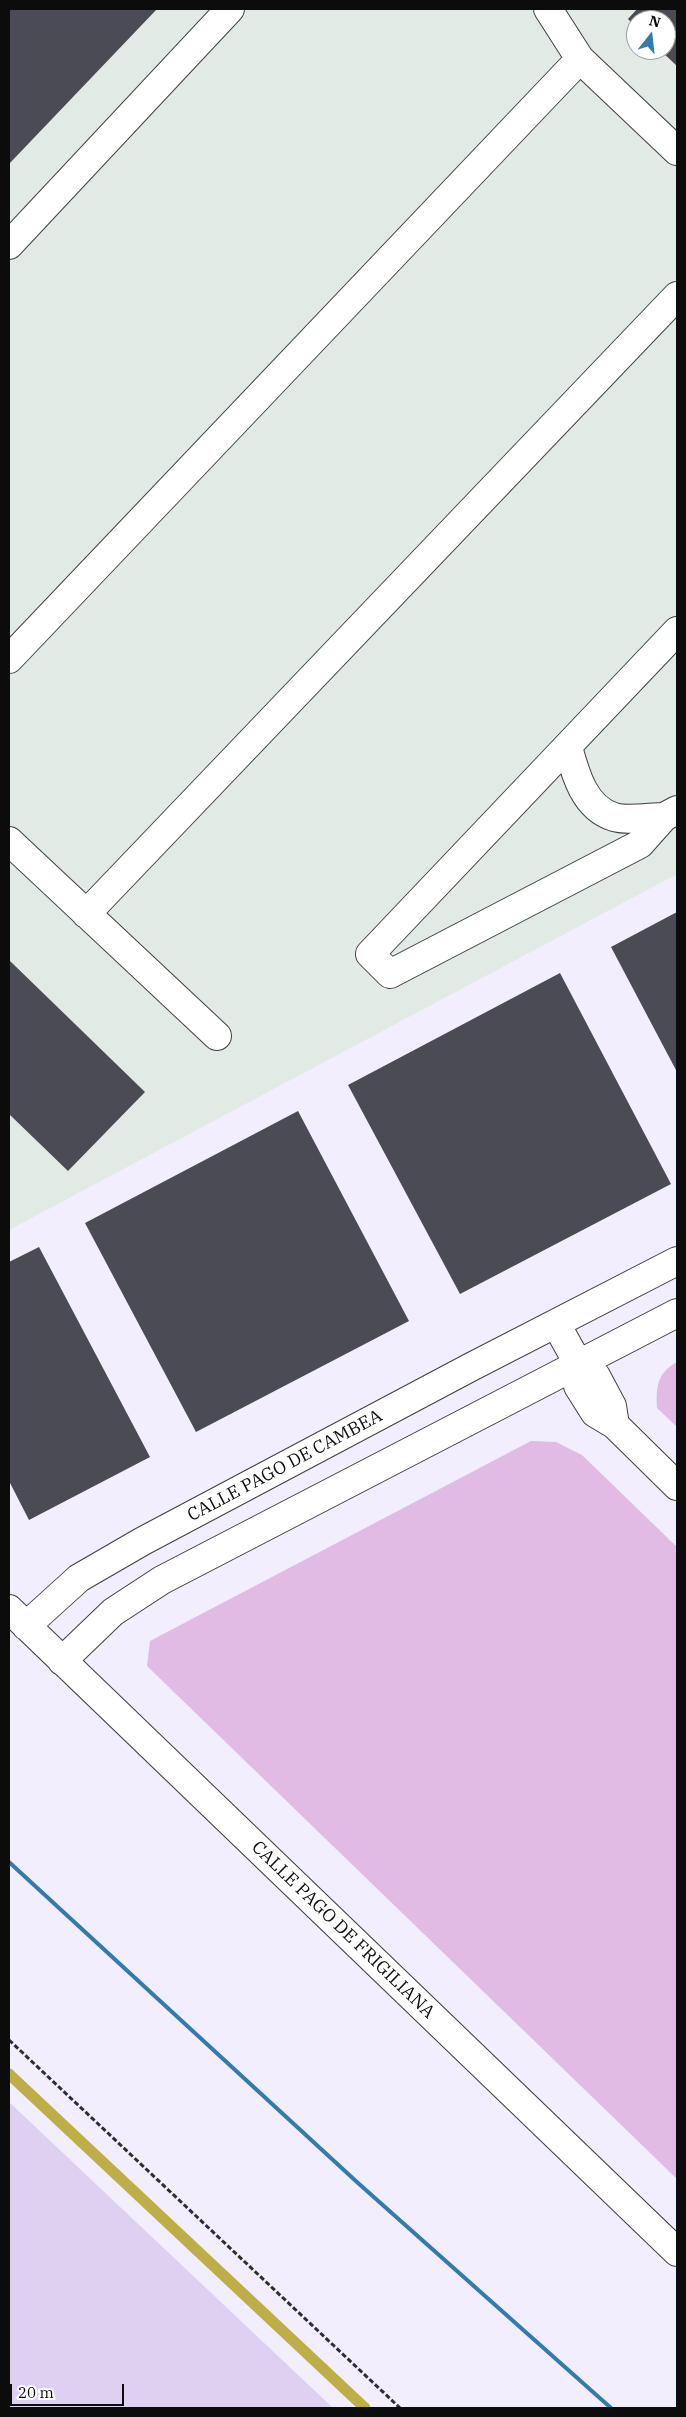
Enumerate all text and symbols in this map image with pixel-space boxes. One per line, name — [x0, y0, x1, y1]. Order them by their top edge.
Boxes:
north arrow — [626, 10, 676, 60]
text: N — [647, 11, 663, 32]
street label: CALLE PAGO DE CAMBEA — [184, 1405, 386, 1527]
street label: CALLE PAGO DE FRIGILIANA — [247, 1837, 439, 2023]
scale bar — [12, 2374, 126, 2406]
text: 20 m — [18, 2383, 54, 2402]

